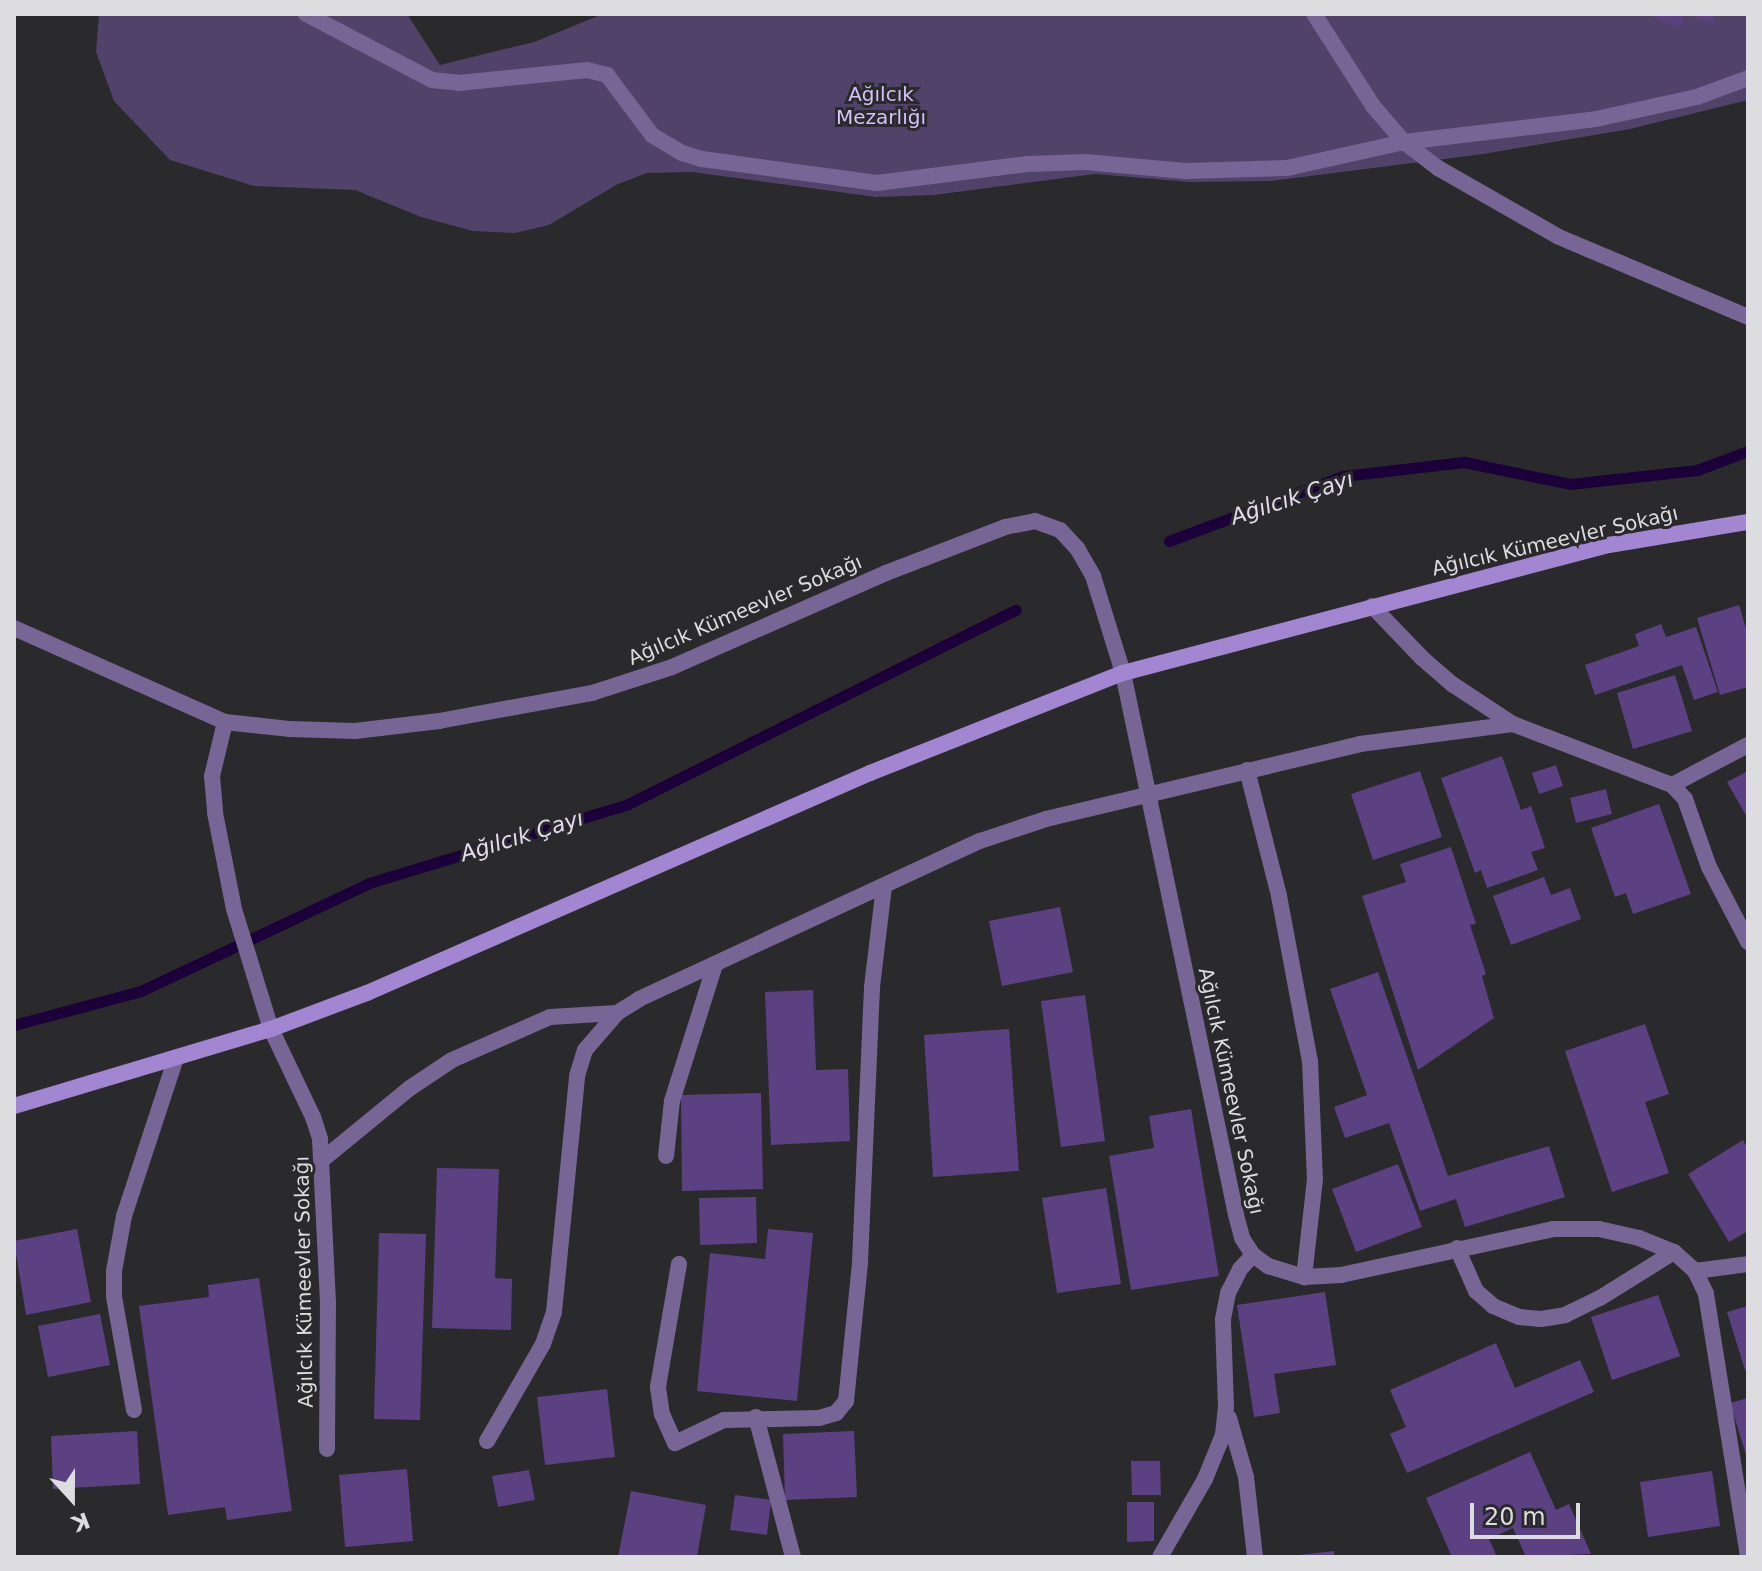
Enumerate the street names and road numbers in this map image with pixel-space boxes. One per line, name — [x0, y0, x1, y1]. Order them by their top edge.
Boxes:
street label: Ağılcık Kümeevler Sokağı — [1430, 501, 1680, 581]
street label: Ağılcık Kümeevler Sokağı — [624, 550, 866, 670]
street label: Ağılcık Kümeevler Sokağı — [1193, 965, 1269, 1217]
street label: Ağılcık Kümeevler Sokağı — [290, 1156, 318, 1408]

